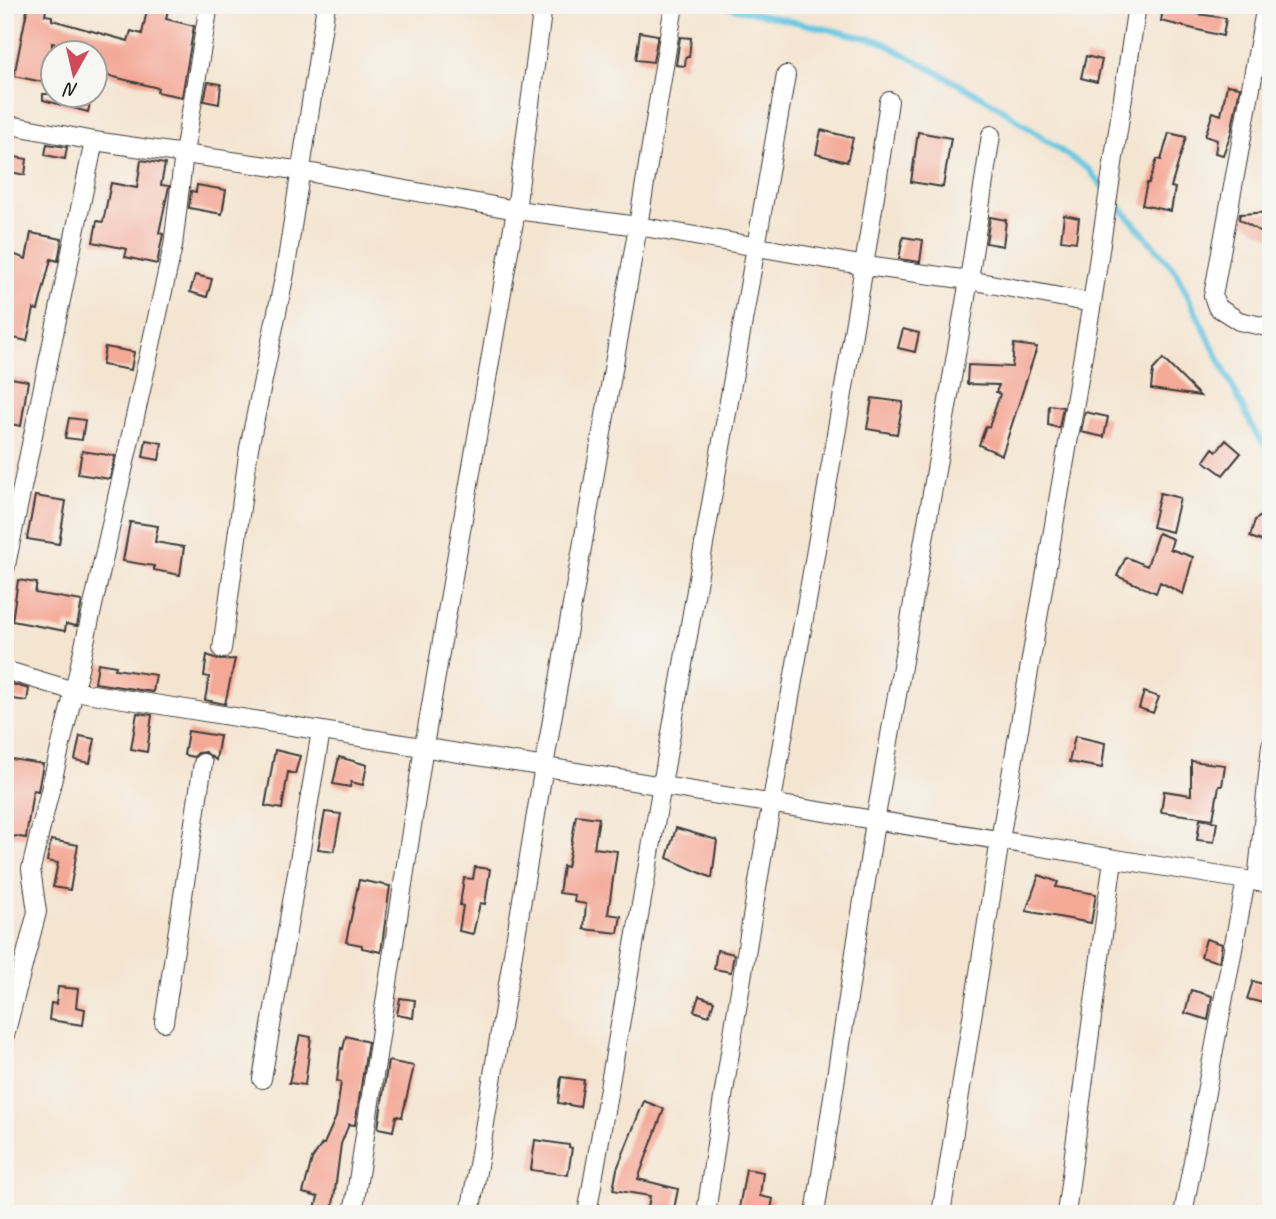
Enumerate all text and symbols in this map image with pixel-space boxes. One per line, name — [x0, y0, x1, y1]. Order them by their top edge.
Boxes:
north arrow — [38, 38, 108, 108]
text: N — [61, 77, 79, 103]

